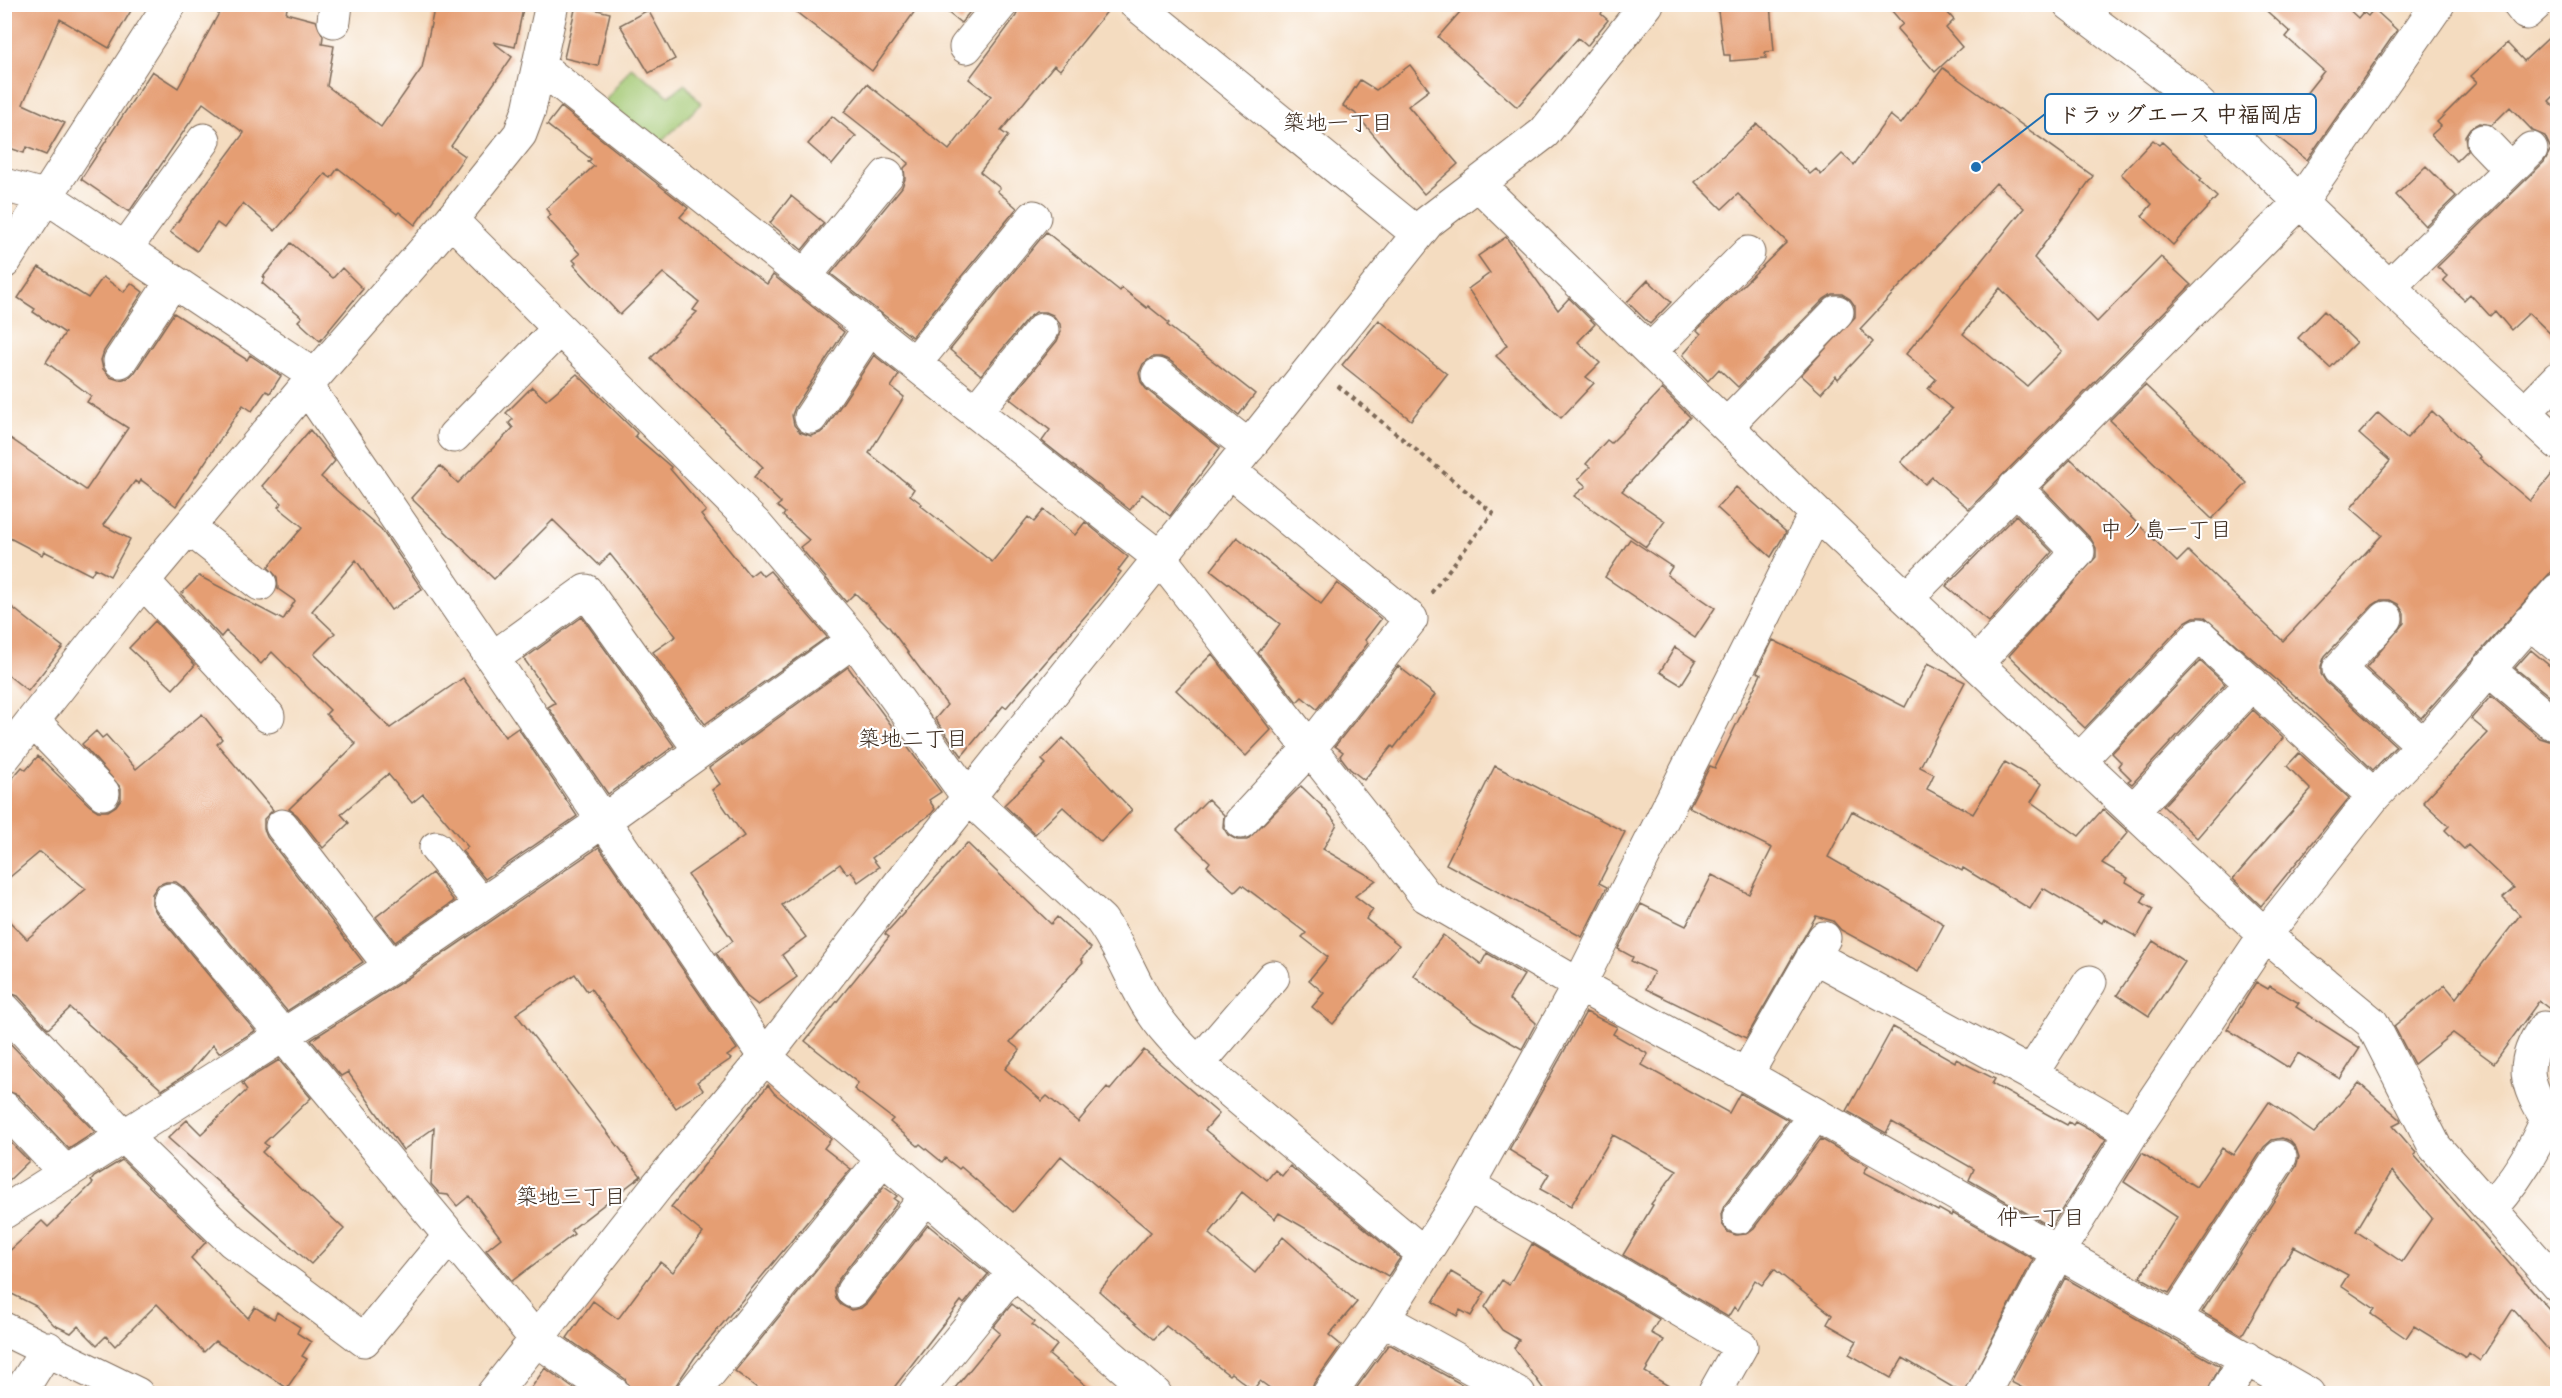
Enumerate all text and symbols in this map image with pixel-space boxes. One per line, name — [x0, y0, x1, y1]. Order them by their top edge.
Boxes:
callout: ドラッグエース 中福岡店 — [2045, 94, 2316, 134]
text: ドラッグエース 中福岡店 — [2058, 102, 2304, 133]
district label: 築地一丁目 — [1283, 110, 1393, 141]
district label: 中ノ島一丁目 — [2100, 517, 2232, 548]
district label: 築地二丁目 — [858, 726, 968, 757]
district label: 築地三丁目 — [516, 1184, 626, 1215]
district label: 仲一丁目 — [1997, 1205, 2085, 1236]

